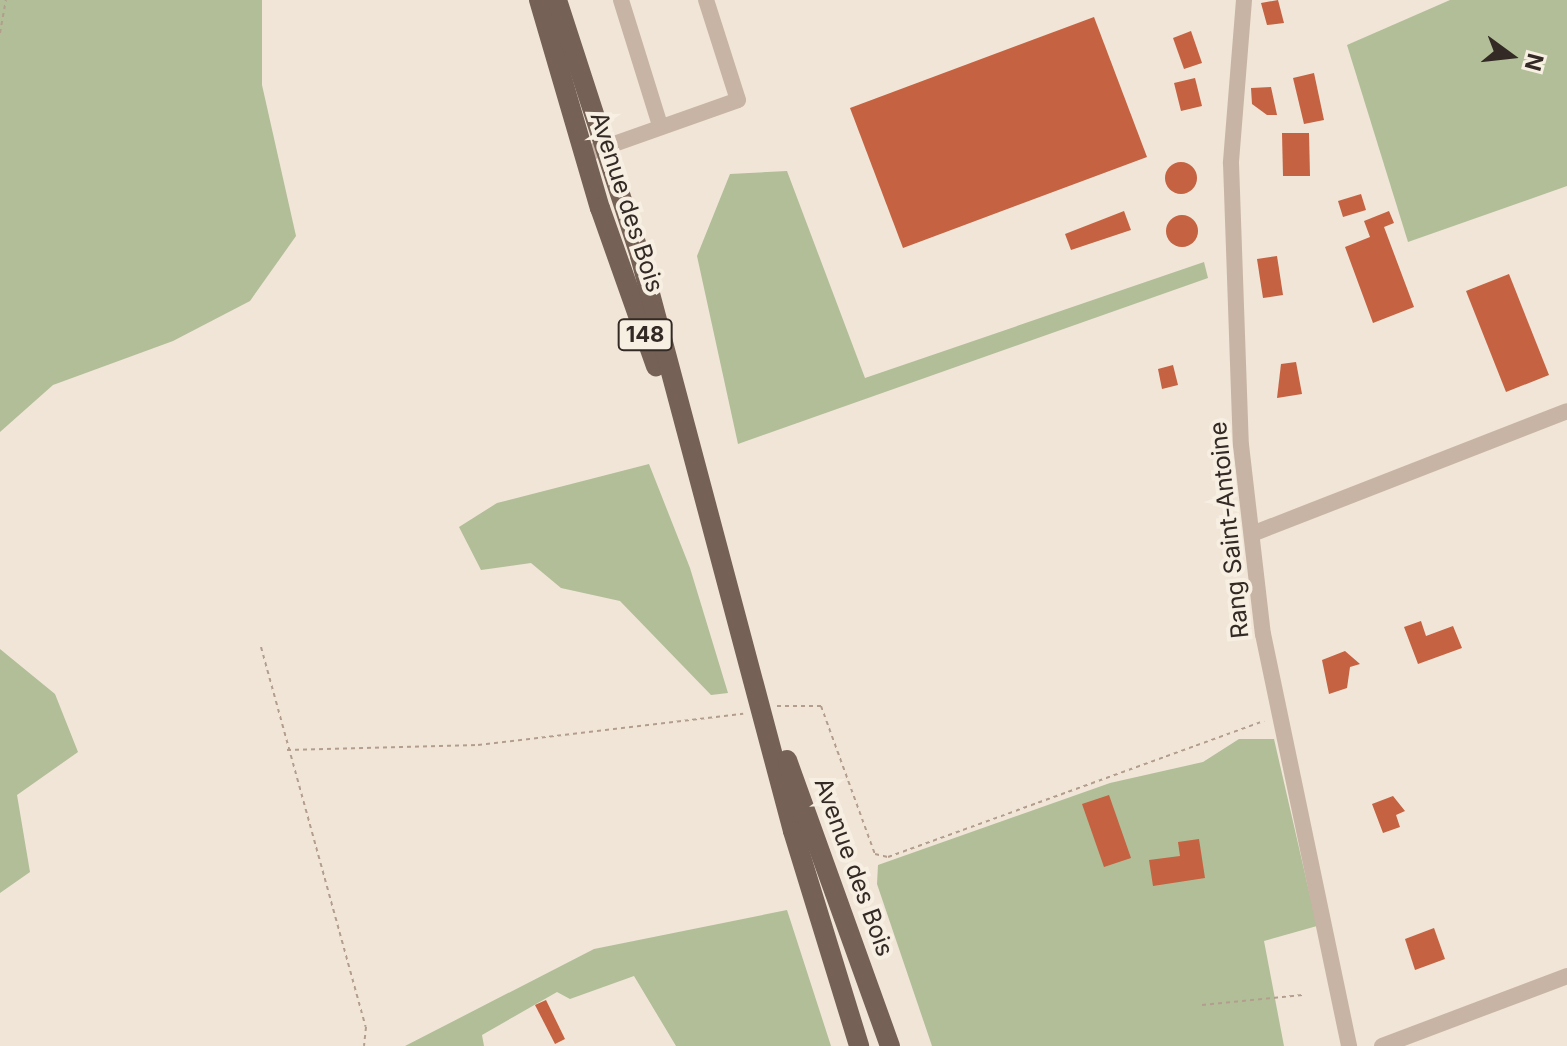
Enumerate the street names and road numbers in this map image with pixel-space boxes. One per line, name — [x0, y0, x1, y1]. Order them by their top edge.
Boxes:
street label: Avenue des Bois — [584, 108, 670, 296]
road number: 148 — [617, 317, 673, 353]
street label: Rang Saint-Antoine — [1203, 420, 1255, 640]
street label: Avenue des Bois — [808, 774, 900, 960]

